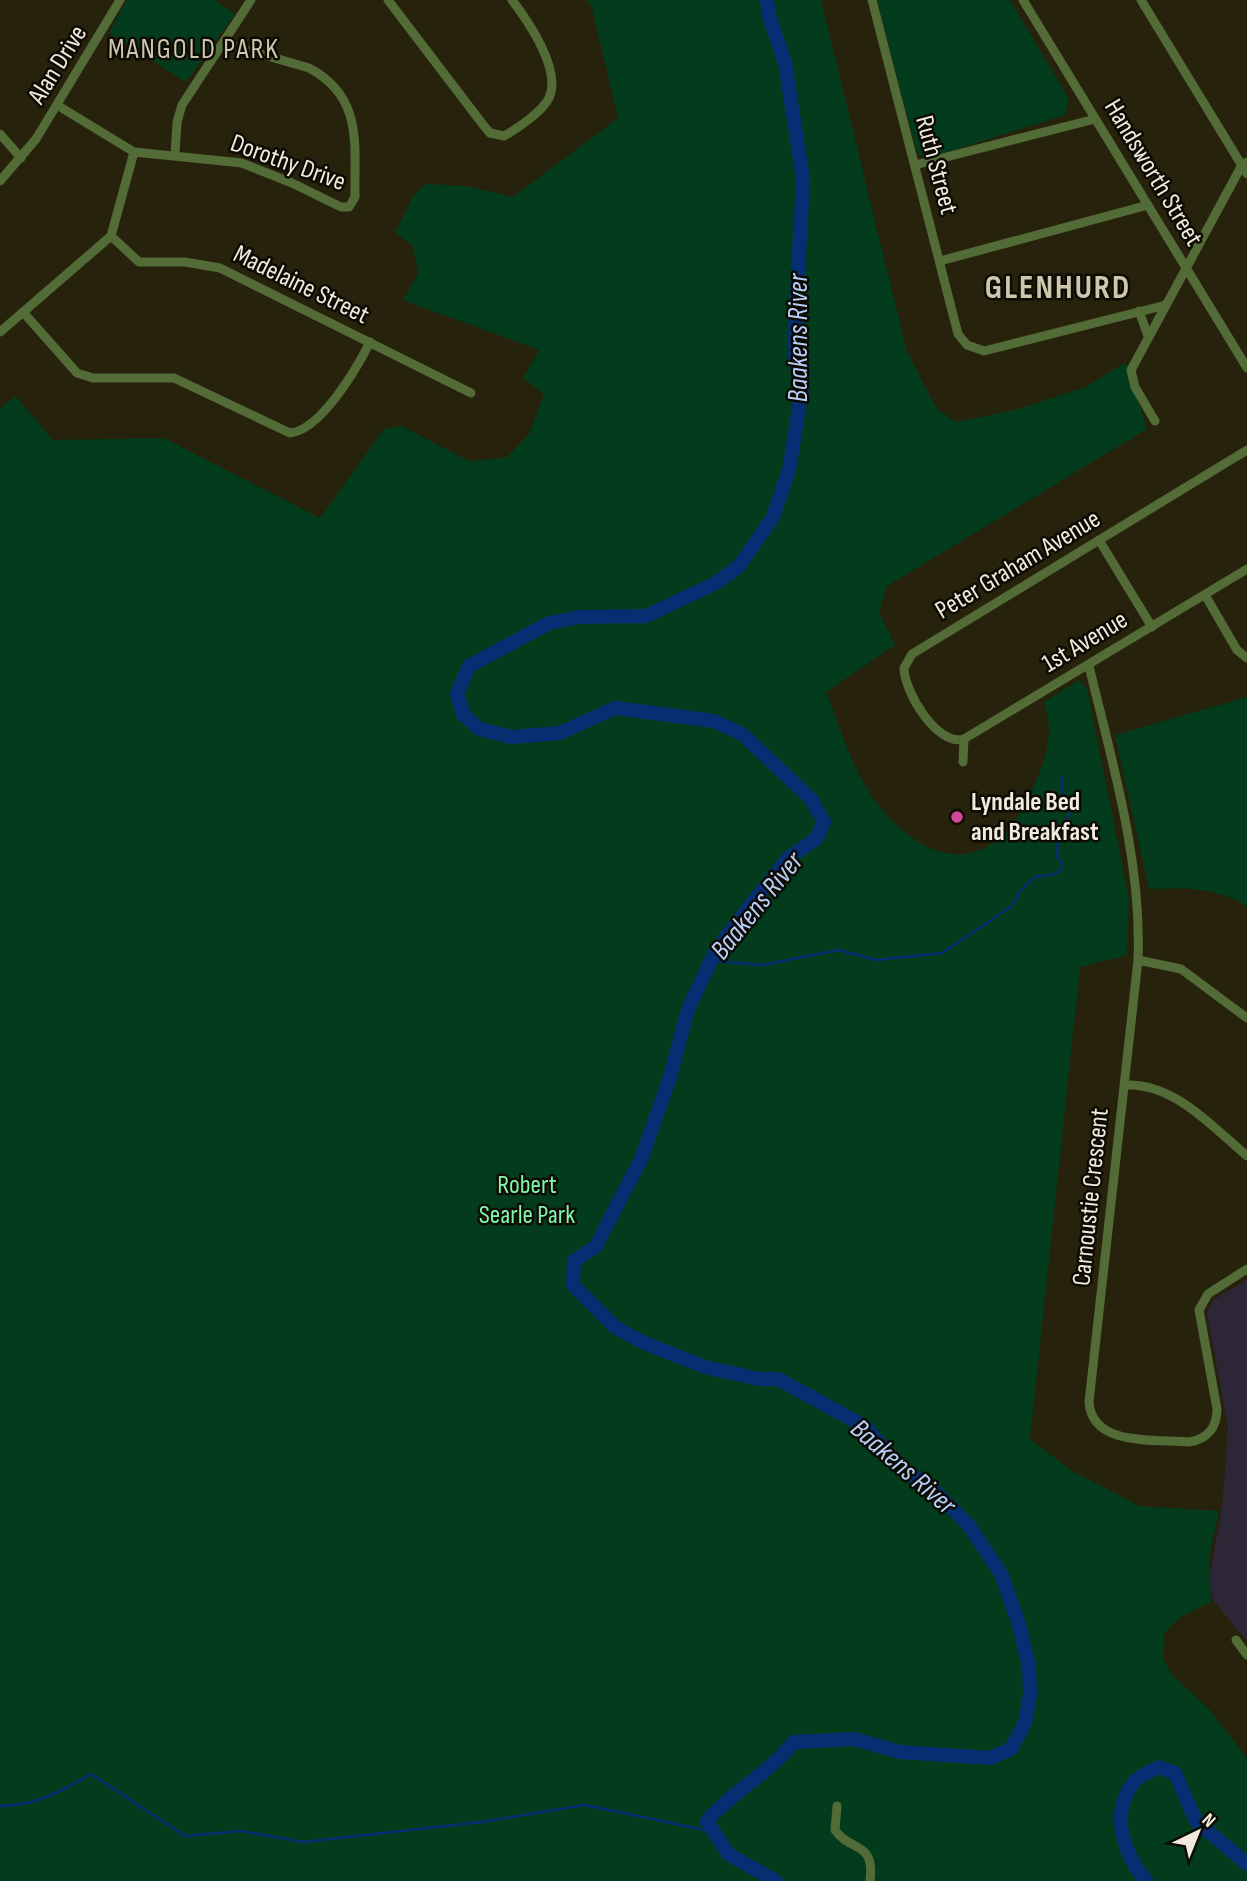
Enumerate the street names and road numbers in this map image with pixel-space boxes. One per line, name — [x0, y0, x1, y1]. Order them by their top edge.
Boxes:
street label: Alan Drive — [21, 20, 94, 111]
street label: Handsworth Street — [1097, 94, 1209, 252]
street label: Ruth Street — [908, 112, 964, 218]
street label: Dorothy Drive — [226, 128, 350, 198]
street label: Madelaine Street — [228, 239, 374, 331]
street label: Peter Graham Avenue — [930, 504, 1106, 626]
street label: 1st Avenue — [1037, 604, 1133, 680]
street label: Carnoustie Crescent — [1066, 1107, 1116, 1287]

